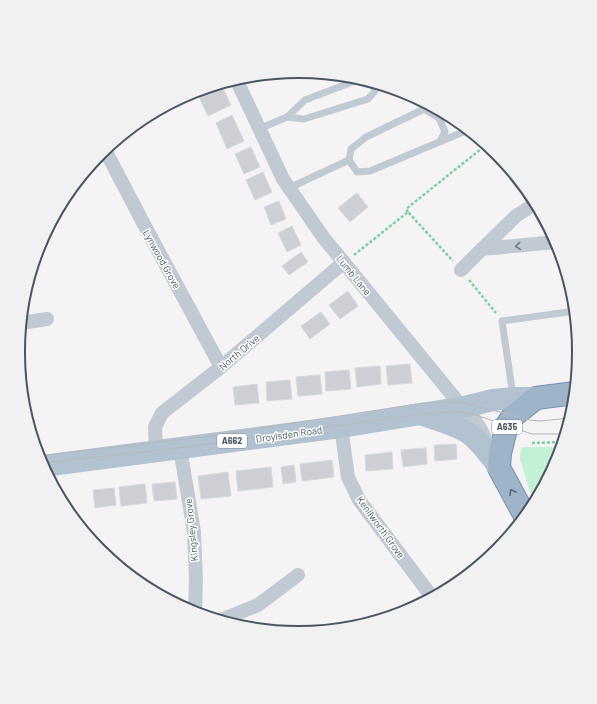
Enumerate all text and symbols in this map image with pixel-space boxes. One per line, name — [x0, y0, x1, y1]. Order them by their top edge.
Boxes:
street label: Lynwood Grove — [141, 227, 183, 291]
one-way arrow — [515, 241, 521, 250]
street label: Lumb Lane — [334, 252, 374, 298]
street label: North Drive — [216, 332, 262, 372]
road number: A635 — [492, 420, 522, 434]
street label: Droylsden Road — [255, 423, 323, 445]
road number: A662 — [217, 434, 247, 448]
one-way arrow — [509, 489, 516, 496]
street label: Kenilworth Grove — [354, 494, 408, 560]
street label: Kingsley Grove — [182, 498, 200, 562]

